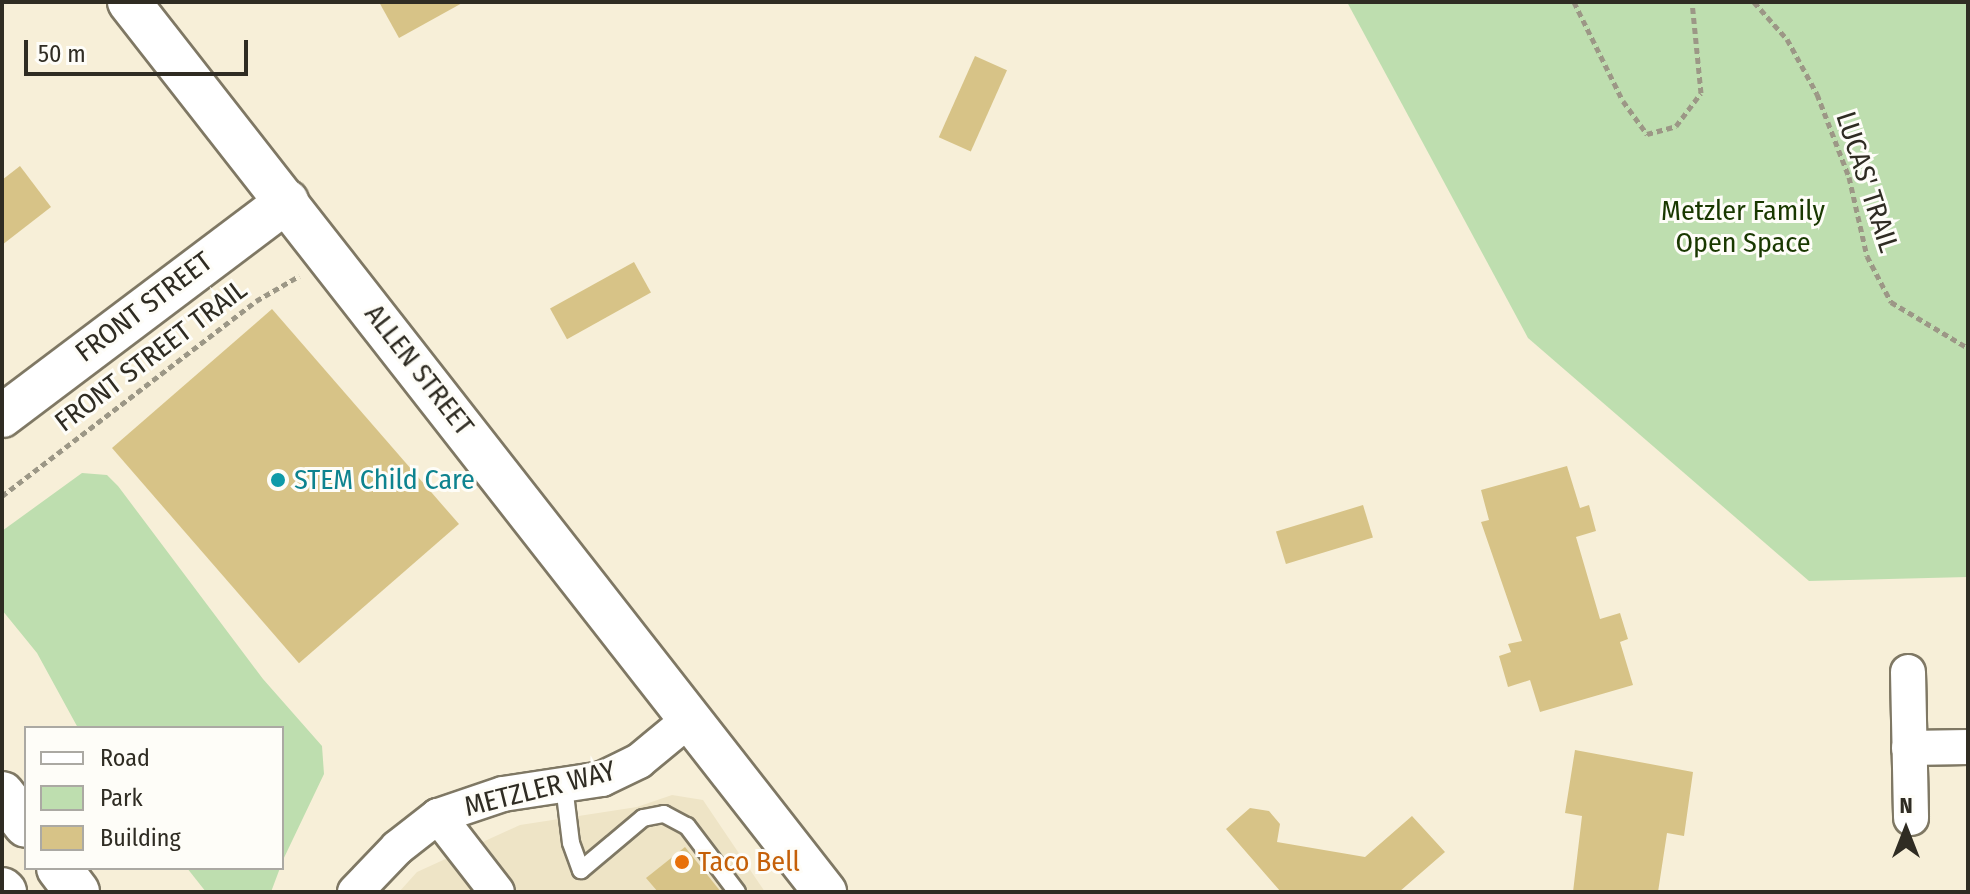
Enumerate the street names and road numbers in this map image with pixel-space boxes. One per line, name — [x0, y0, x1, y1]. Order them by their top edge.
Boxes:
street label: LUCAS' TRAIL — [1829, 108, 1905, 256]
street label: FRONT STREET — [69, 245, 219, 369]
street label: FRONT STREET TRAIL — [48, 273, 254, 439]
street label: ALLEN STREET — [357, 298, 481, 442]
street label: METZLER WAY — [461, 754, 619, 824]

